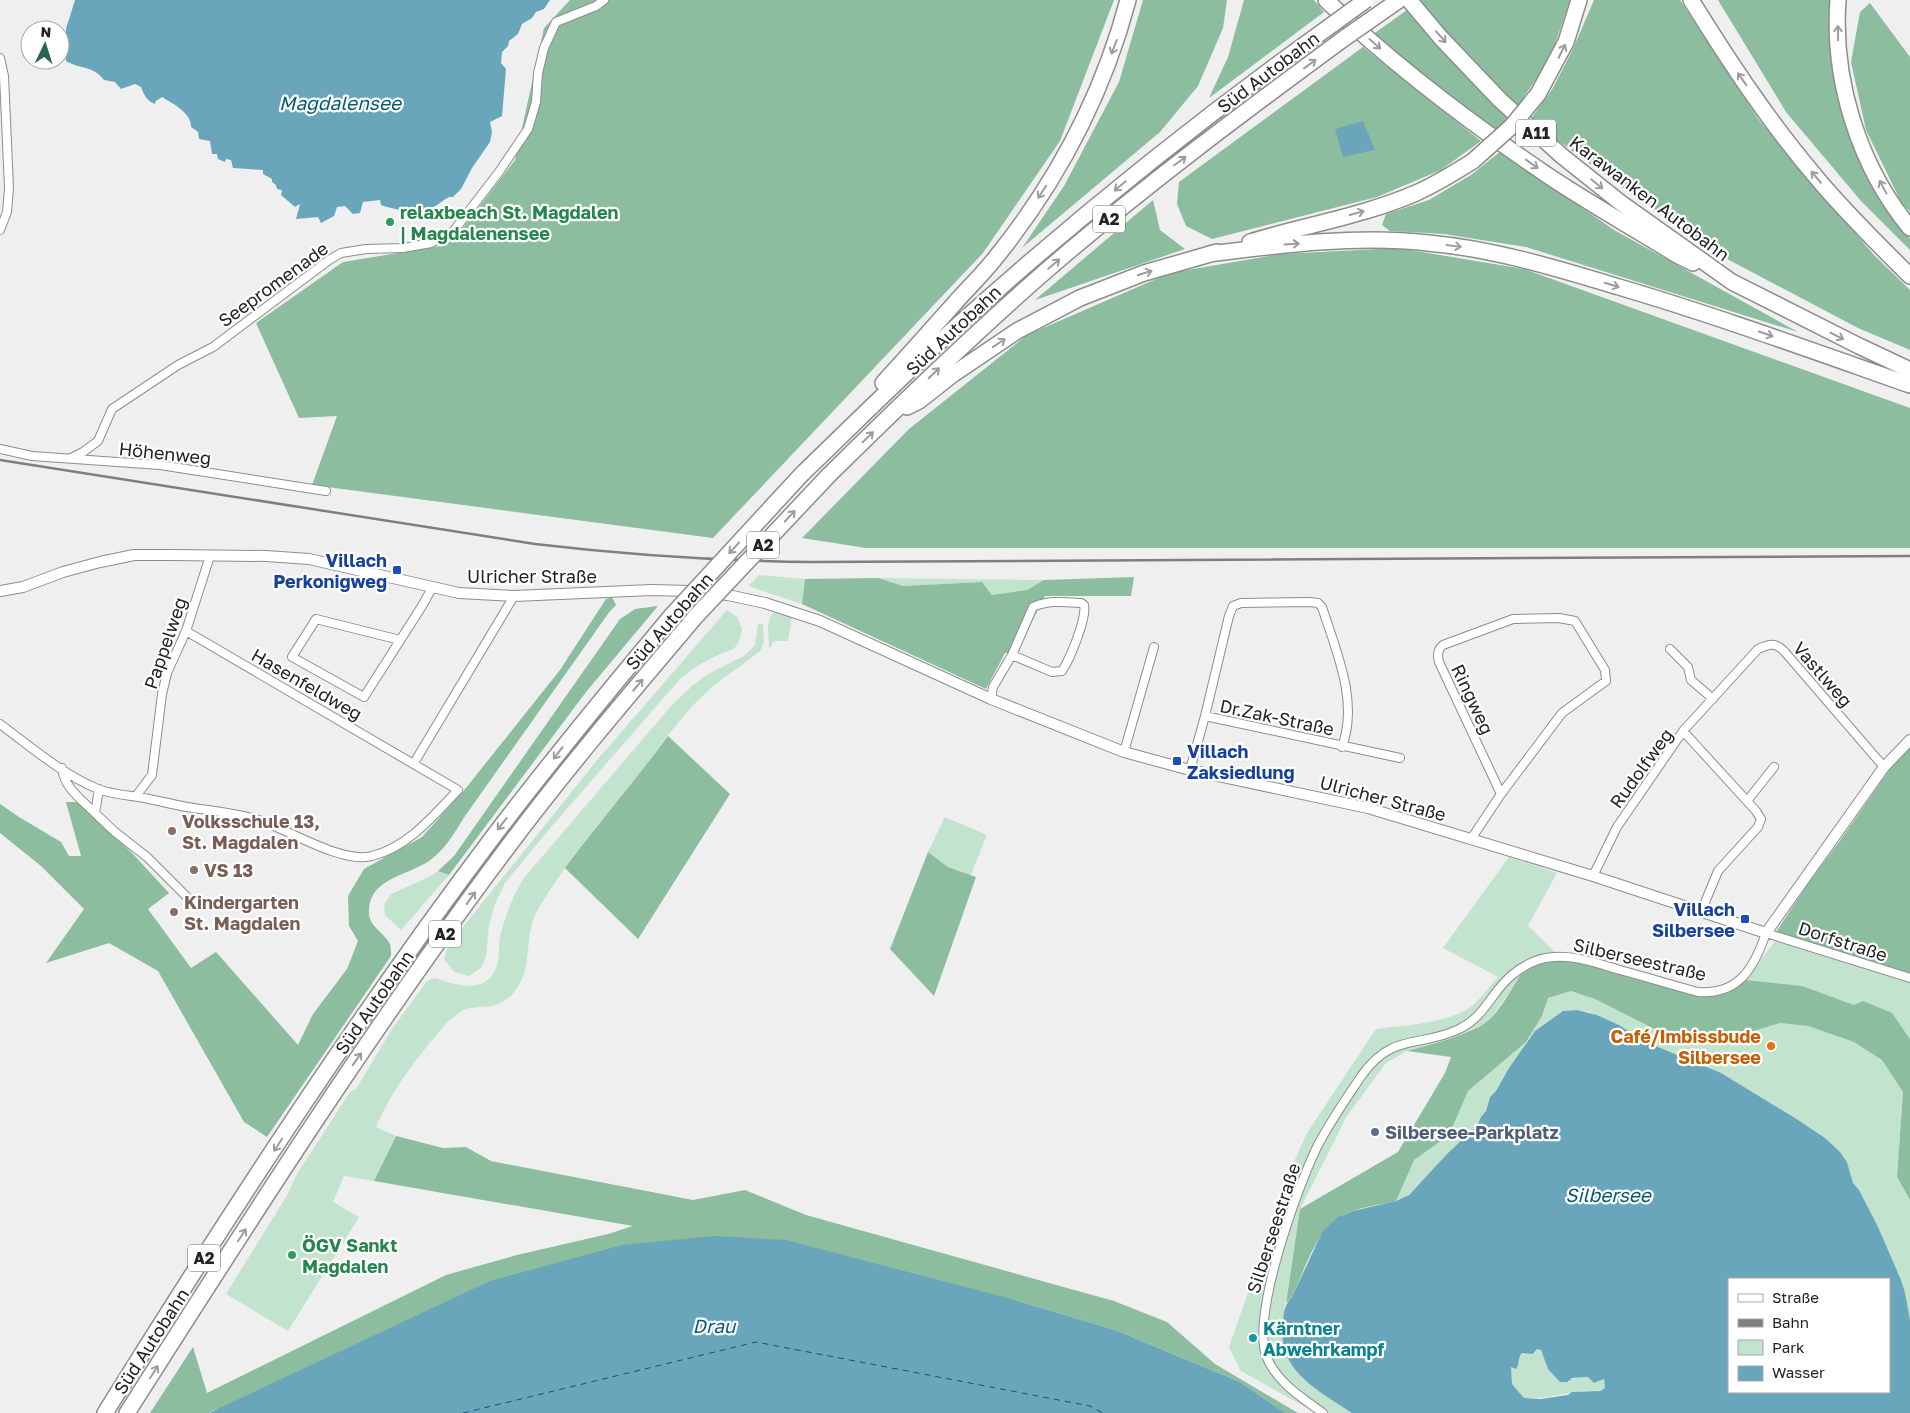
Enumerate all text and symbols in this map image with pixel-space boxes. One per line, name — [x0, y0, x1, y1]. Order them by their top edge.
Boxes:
north arrow — [20, 20, 70, 70]
text: N — [40, 23, 52, 40]
one-way arrow — [1833, 25, 1843, 42]
street label: Süd Autobahn — [1213, 27, 1323, 117]
one-way arrow — [1435, 31, 1446, 44]
one-way arrow — [1109, 38, 1118, 54]
one-way arrow — [1368, 38, 1381, 49]
one-way arrow — [1558, 44, 1567, 59]
one-way arrow — [1303, 58, 1316, 69]
one-way arrow — [1737, 72, 1747, 86]
water label: Magdalensee — [279, 91, 403, 114]
road number: A11 — [1516, 120, 1556, 146]
street label: Karawanken Autobahn — [1566, 131, 1734, 265]
one-way arrow — [1173, 156, 1187, 166]
one-way arrow — [1525, 159, 1539, 169]
one-way arrow — [1811, 171, 1822, 184]
one-way arrow — [1590, 179, 1604, 189]
one-way arrow — [1114, 181, 1127, 192]
one-way arrow — [1878, 181, 1888, 195]
one-way arrow — [1037, 184, 1047, 198]
place label: relaxbeach St. Magdalen | Magdalenensee — [400, 201, 619, 244]
road number: A2 — [1093, 205, 1125, 232]
one-way arrow — [1348, 208, 1364, 217]
marker: relaxbeach St. Magdalen | Magdalenensee — [384, 216, 396, 228]
street label: Seepromenade — [214, 237, 332, 331]
one-way arrow — [1284, 239, 1300, 249]
one-way arrow — [1446, 241, 1462, 251]
one-way arrow — [1048, 259, 1061, 270]
one-way arrow — [1137, 268, 1152, 277]
street label: Süd Autobahn — [901, 280, 1005, 380]
one-way arrow — [1603, 280, 1619, 290]
one-way arrow — [1758, 330, 1774, 339]
one-way arrow — [1830, 331, 1845, 341]
one-way arrow — [992, 338, 1006, 348]
one-way arrow — [927, 367, 940, 379]
one-way arrow — [861, 431, 874, 443]
street label: Höhenweg — [118, 437, 212, 469]
one-way arrow — [784, 509, 796, 522]
road number: A2 — [747, 532, 779, 558]
one-way arrow — [728, 542, 740, 555]
place label: Villach Perkonigweg — [273, 549, 387, 592]
marker: Villach Perkonigweg — [391, 564, 403, 576]
street label: Ulricher Straße — [467, 565, 597, 587]
street label: Süd Autobahn — [621, 568, 717, 674]
street label: Pappelweg — [139, 594, 191, 692]
street label: Vastlweg — [1789, 637, 1857, 711]
street label: Hasenfeldweg — [248, 643, 366, 725]
street label: Ringweg — [1447, 660, 1499, 738]
one-way arrow — [632, 678, 643, 691]
street label: Dr.Zak-Straße — [1218, 694, 1336, 740]
street label: Rudolfweg — [1605, 724, 1677, 812]
place label: Villach Zaksiedlung — [1187, 740, 1295, 783]
one-way arrow — [553, 746, 564, 759]
marker: Villach Zaksiedlung — [1171, 755, 1183, 767]
street label: Ulricher Straße — [1317, 771, 1449, 825]
place label: Volksschule 13, St. Magdalen — [182, 810, 320, 853]
one-way arrow — [497, 818, 508, 831]
marker: Volksschule 13, St. Magdalen — [166, 825, 178, 837]
place label: VS 13 — [204, 859, 253, 881]
marker: VS 13 — [188, 864, 200, 876]
place label: Kindergarten St. Magdalen — [184, 891, 300, 934]
one-way arrow — [466, 891, 476, 905]
place label: Villach Silbersee — [1652, 898, 1735, 941]
marker: Kindergarten St. Magdalen — [168, 906, 180, 918]
marker: Villach Silbersee — [1739, 913, 1751, 925]
street label: Dorfstraße — [1796, 916, 1890, 966]
road number: A2 — [429, 921, 461, 948]
street label: Silberseestraße — [1571, 933, 1709, 985]
street label: Süd Autobahn — [330, 946, 418, 1058]
place label: Café/Imbissbude Silbersee — [1611, 1025, 1761, 1068]
marker: Café/Imbissbude Silbersee — [1765, 1040, 1777, 1052]
one-way arrow — [352, 1053, 362, 1067]
place label: Silbersee-Parkplatz — [1385, 1121, 1559, 1143]
marker: Silbersee-Parkplatz — [1369, 1126, 1381, 1138]
one-way arrow — [273, 1138, 283, 1152]
street label: Silberseestraße — [1242, 1160, 1304, 1296]
water label: Silbersee — [1565, 1183, 1653, 1206]
one-way arrow — [237, 1229, 247, 1243]
place label: ÖGV Sankt Magdalen — [302, 1234, 397, 1277]
road number: A2 — [188, 1244, 220, 1272]
marker: ÖGV Sankt Magdalen — [286, 1249, 298, 1261]
legend — [1728, 1278, 1890, 1393]
street label: Süd Autobahn — [109, 1284, 193, 1398]
text: Straße — [1772, 1288, 1819, 1306]
text: Bahn — [1772, 1313, 1809, 1331]
water label: Drau — [693, 1314, 737, 1337]
place label: Kärntner Abwehrkampf — [1263, 1317, 1385, 1360]
marker: Kärntner Abwehrkampf — [1247, 1332, 1259, 1344]
text: Park — [1772, 1338, 1805, 1356]
text: Wasser — [1772, 1363, 1825, 1381]
one-way arrow — [149, 1365, 159, 1379]

